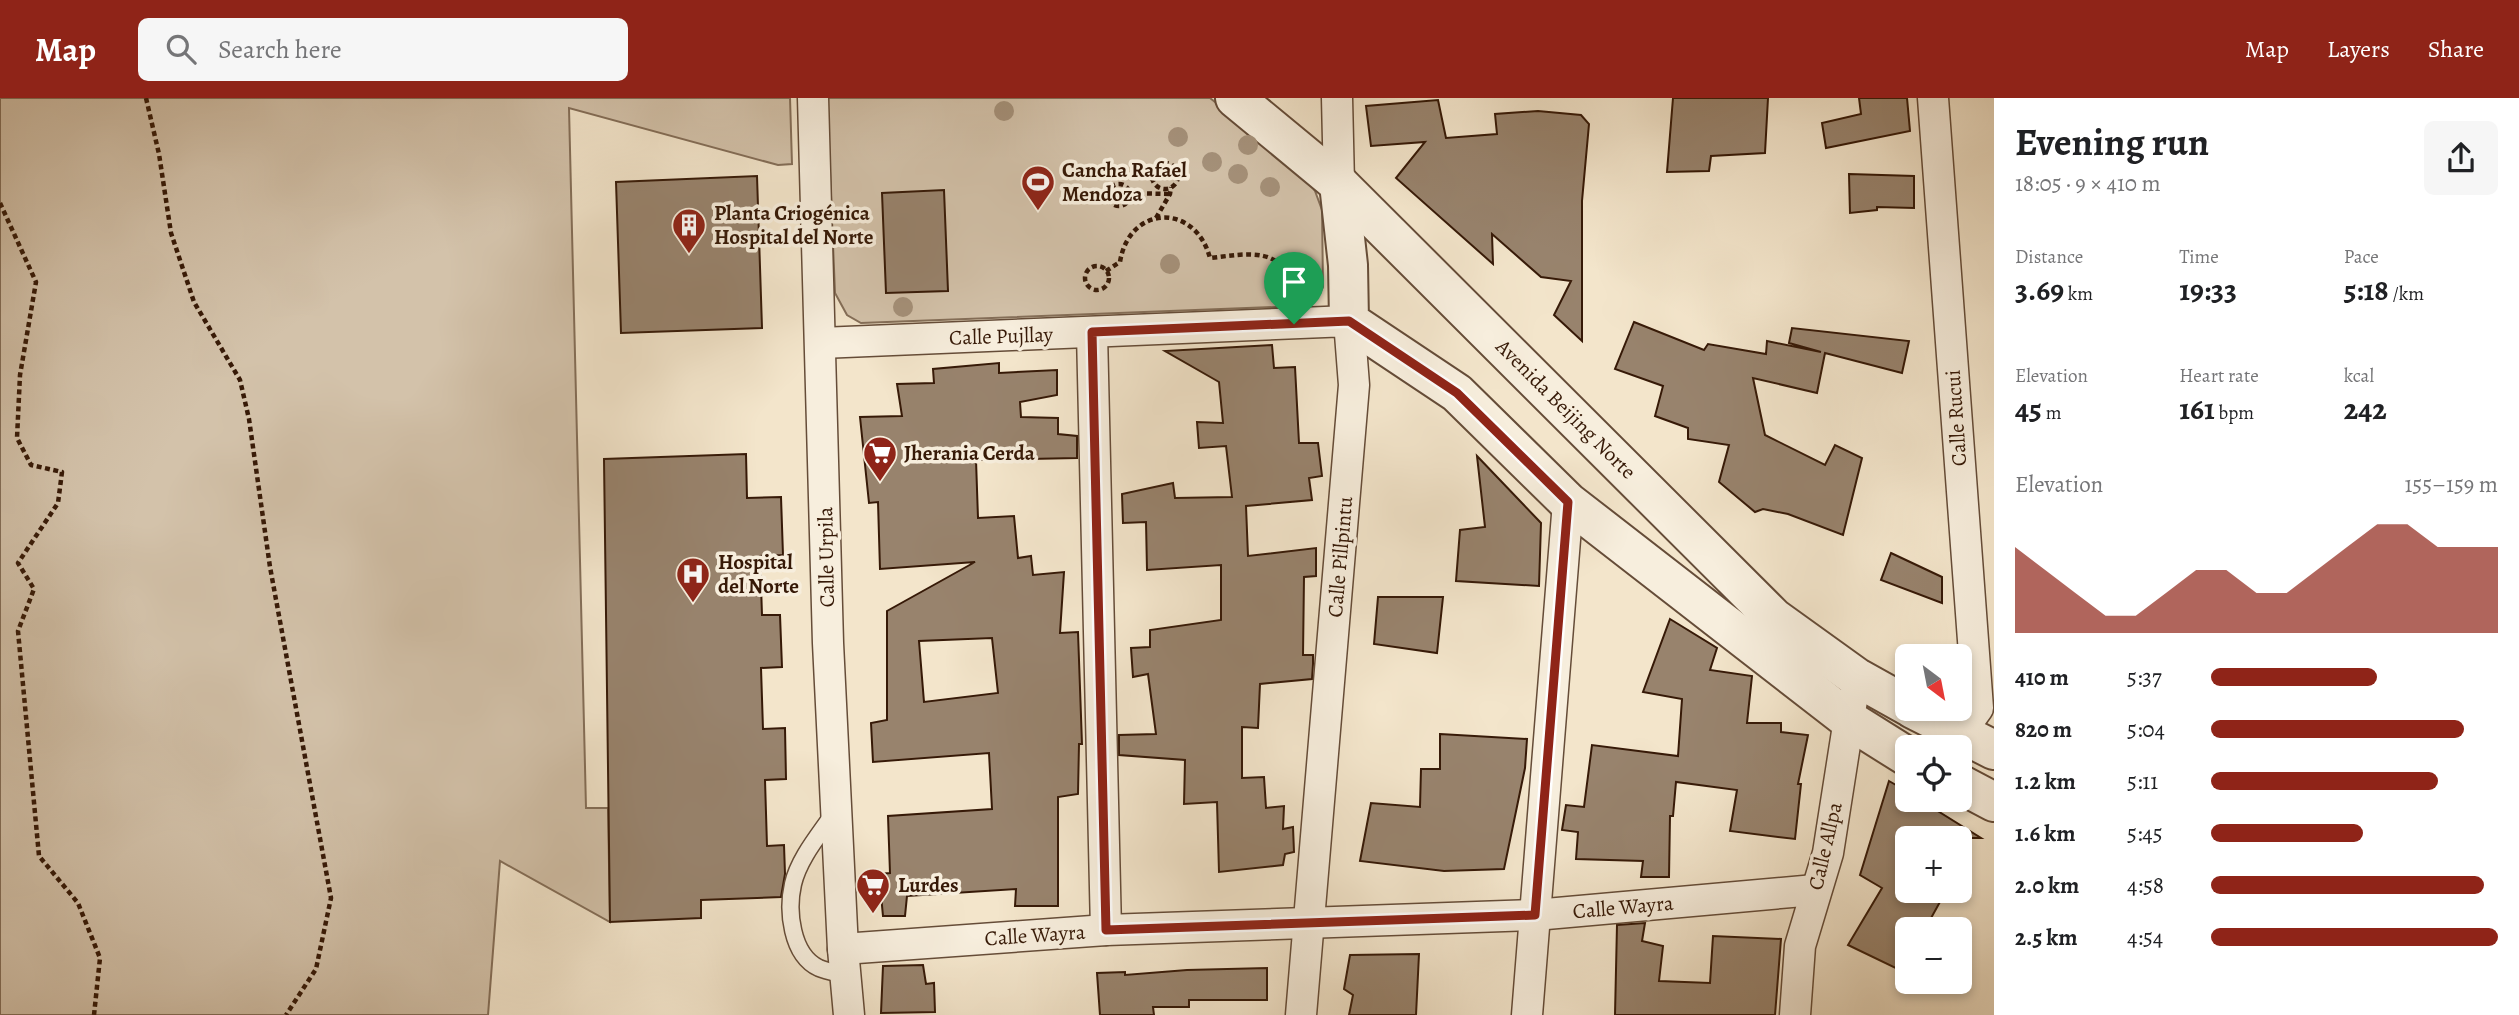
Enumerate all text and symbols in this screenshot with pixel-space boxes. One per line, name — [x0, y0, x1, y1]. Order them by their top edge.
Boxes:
search box — [138, 18, 628, 81]
text: Map — [35, 27, 96, 72]
icon: search — [162, 30, 200, 68]
text: Search here — [218, 32, 342, 67]
text: Map — [2245, 33, 2289, 65]
text: Layers — [2327, 33, 2390, 65]
text: Share — [2428, 33, 2484, 65]
text: Evening run — [2015, 116, 2209, 168]
button: share — [2424, 121, 2498, 195]
place label: Cancha Rafael Mendoza — [1062, 156, 1187, 208]
sports icon: Cancha Rafael Mendoza — [1019, 163, 1057, 212]
text: 18:05 · 9 × 410 m — [2015, 168, 2161, 199]
place label: Planta Criogénica Hospital del Norte — [714, 199, 874, 251]
building icon: Planta Criogénica Hospital del Norte — [670, 206, 708, 255]
text: Distance — [2015, 244, 2083, 270]
text: Time — [2179, 244, 2219, 270]
text: Pace — [2344, 244, 2379, 270]
pin — [1264, 252, 1324, 324]
icon: arrive — [1275, 263, 1313, 301]
text: 3.69 — [2015, 270, 2064, 310]
text: 19:33 — [2179, 270, 2237, 310]
text: 5:18 — [2344, 270, 2389, 310]
text: km — [2064, 281, 2093, 307]
text: /km — [2389, 281, 2424, 307]
street label: Calle Pujllay — [949, 320, 1054, 352]
street label: Avenida Beijing Norte — [1489, 332, 1642, 485]
text: Elevation — [2015, 363, 2088, 389]
text: Heart rate — [2179, 363, 2259, 389]
text: kcal — [2344, 363, 2374, 389]
street label: Calle Rucui — [1939, 369, 1973, 467]
text: 45 — [2015, 389, 2042, 429]
text: 161 — [2179, 389, 2215, 429]
text: 242 — [2344, 389, 2387, 429]
text: m — [2042, 400, 2062, 426]
text: bpm — [2215, 400, 2254, 426]
supermarket icon: Jherania Cerda — [861, 434, 899, 483]
place label: Jherania Cerda — [904, 439, 1036, 467]
text: Elevation — [2015, 469, 2103, 500]
text: 155–159 m — [2404, 469, 2498, 500]
street label: Calle Pillpintu — [1321, 495, 1359, 619]
street label: Calle Urpila — [811, 506, 841, 608]
place label: Hospital del Norte — [718, 548, 799, 600]
hospital icon: Hospital del Norte — [674, 555, 712, 604]
north arrow — [1895, 644, 1972, 721]
map controls — [1895, 644, 1972, 994]
text: 410 m — [2015, 662, 2069, 693]
text: 5:37 — [2127, 662, 2162, 693]
text: 820 m — [2015, 714, 2072, 745]
text: 5:04 — [2127, 714, 2165, 745]
button: locate — [1895, 735, 1972, 812]
text: 1.2 km — [2015, 766, 2076, 797]
text: 5:11 — [2127, 766, 2158, 797]
street label: Calle Allpa — [1801, 799, 1849, 893]
text: 1.6 km — [2015, 818, 2075, 849]
text: 5:45 — [2127, 818, 2163, 849]
button: + — [1895, 826, 1972, 903]
supermarket icon: Lurdes — [854, 866, 892, 915]
text: 2.0 km — [2015, 870, 2079, 901]
text: 4:58 — [2127, 870, 2164, 901]
place label: Lurdes — [898, 871, 959, 899]
street label: Calle Wayra — [1571, 889, 1675, 925]
street label: Calle Wayra — [984, 917, 1087, 952]
button: − — [1895, 917, 1972, 994]
text: 2.5 km — [2015, 922, 2077, 953]
text: 4:54 — [2127, 922, 2163, 953]

